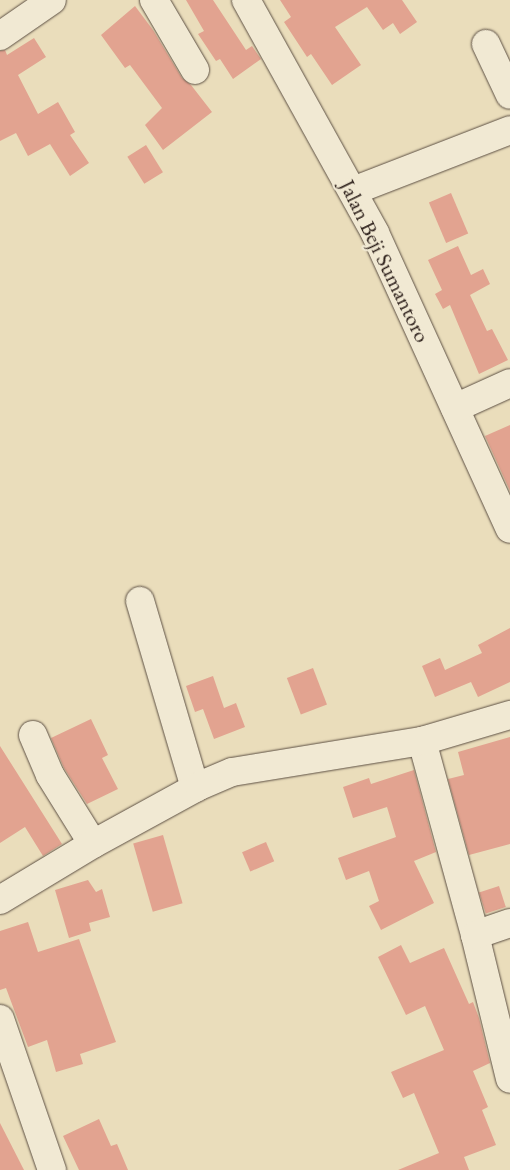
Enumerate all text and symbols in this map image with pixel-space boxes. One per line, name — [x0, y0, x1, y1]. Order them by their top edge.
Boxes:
street label: Jalan Beji Sumantoro — [334, 175, 436, 347]

